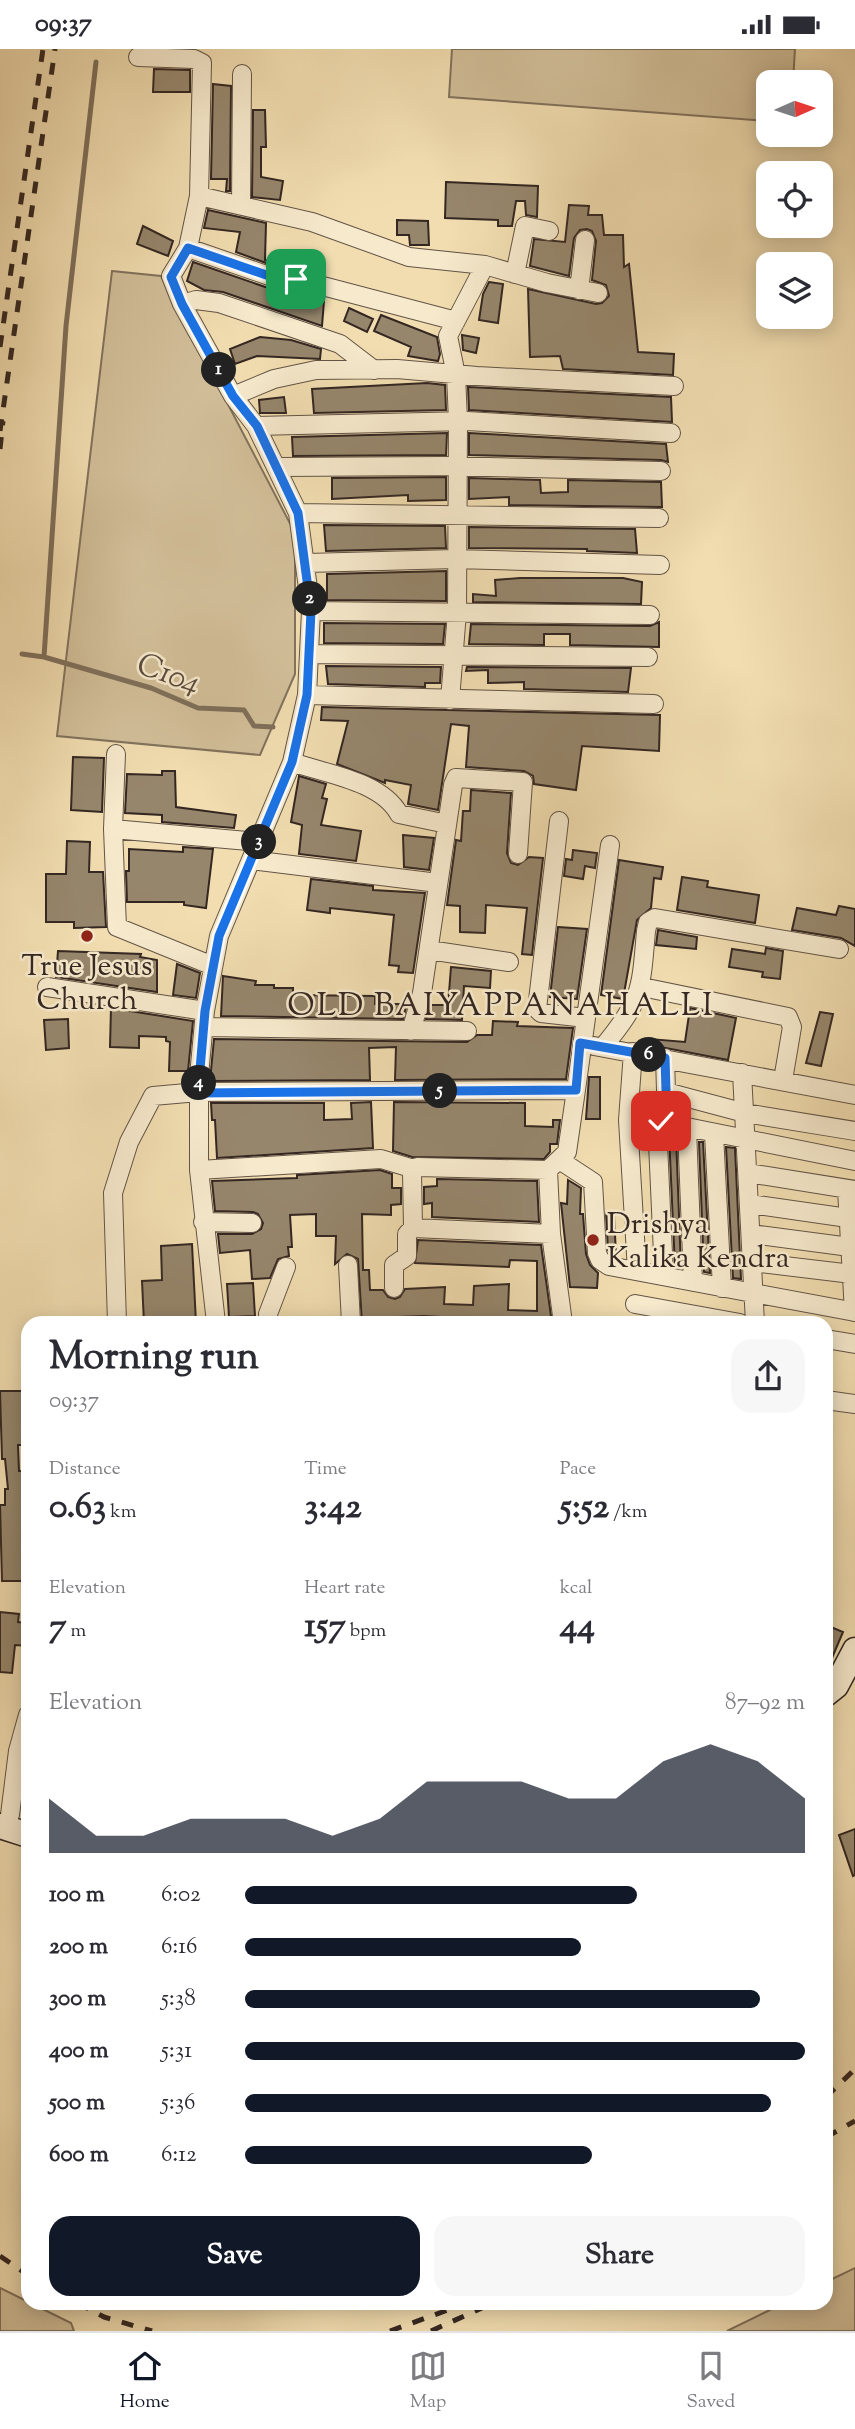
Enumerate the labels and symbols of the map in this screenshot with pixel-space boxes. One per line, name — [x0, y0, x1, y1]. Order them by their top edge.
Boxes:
north arrow — [756, 70, 833, 147]
pin — [266, 249, 326, 309]
pin: 1 — [202, 353, 236, 387]
pin: 2 — [292, 581, 328, 617]
water label: C104 — [130, 643, 206, 707]
pin: 3 — [242, 825, 276, 859]
marker: True Jesus Church — [79, 928, 95, 944]
place label: True Jesus Church — [22, 946, 152, 1023]
district label: OLD BAIYAPPANAHALLI — [287, 984, 715, 1030]
pin: 6 — [632, 1037, 666, 1073]
pin: 4 — [182, 1065, 216, 1101]
pin: 5 — [422, 1073, 458, 1109]
pin — [631, 1091, 691, 1151]
place label: Drishya Kalika Kendra — [607, 1204, 790, 1281]
marker: Drishya Kalika Kendra — [585, 1232, 601, 1248]

